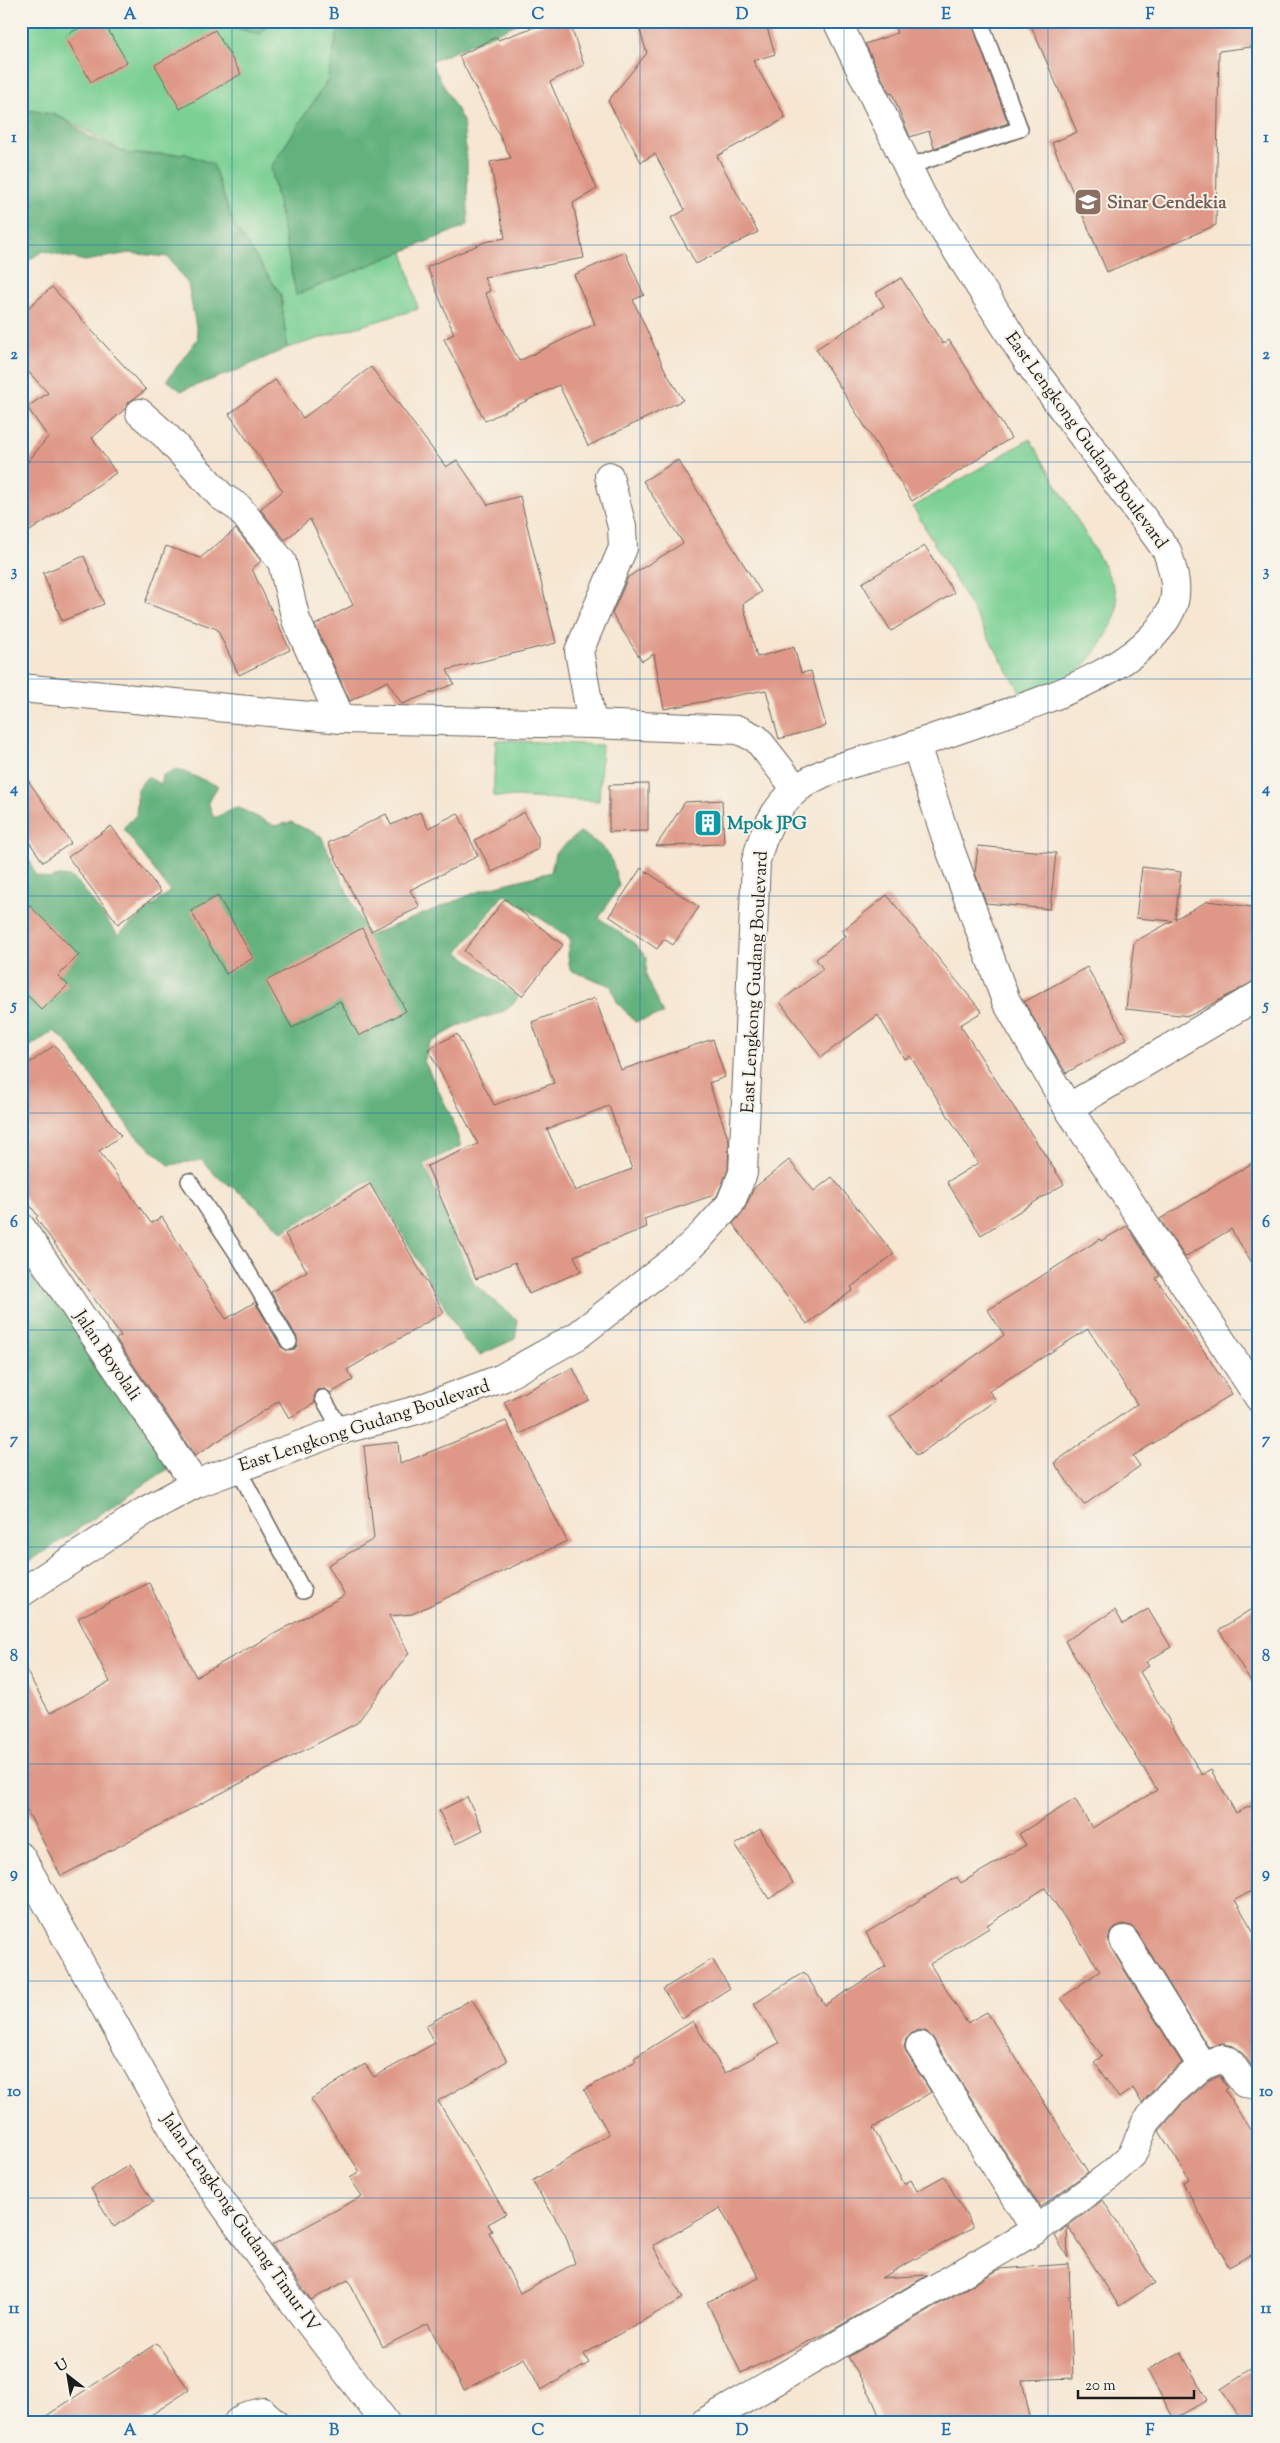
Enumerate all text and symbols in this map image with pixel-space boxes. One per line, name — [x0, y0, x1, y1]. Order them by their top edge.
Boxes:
text: A — [124, 4, 137, 27]
text: B — [329, 4, 339, 27]
text: C — [532, 4, 545, 27]
text: D — [736, 4, 749, 27]
text: E — [941, 4, 951, 27]
text: F — [1146, 4, 1155, 27]
text: 1 — [11, 127, 17, 150]
text: 1 — [1263, 127, 1269, 150]
school or university icon: Sinar Cendekia — [1073, 187, 1103, 217]
place label: Sinar Cendekia — [1107, 191, 1227, 217]
street label: East Lengkong Gudang Boulevard — [998, 327, 1173, 555]
text: 2 — [10, 344, 18, 367]
text: 2 — [1262, 344, 1270, 367]
text: 3 — [11, 561, 18, 584]
text: 3 — [1263, 561, 1270, 584]
text: 4 — [9, 778, 18, 801]
text: 4 — [1261, 778, 1270, 801]
building icon: Mpok JPG — [693, 808, 723, 838]
place label: Mpok JPG — [727, 812, 807, 838]
street label: East Lengkong Gudang Boulevard — [736, 850, 776, 1114]
text: 5 — [9, 995, 17, 1018]
text: 5 — [1261, 995, 1269, 1018]
text: 6 — [10, 1212, 18, 1235]
text: 6 — [1262, 1212, 1270, 1235]
street label: Jalan Boyolali — [66, 1305, 146, 1406]
street label: East Lengkong Gudang Boulevard — [236, 1374, 494, 1480]
text: 7 — [10, 1429, 19, 1452]
text: 7 — [1262, 1429, 1271, 1452]
text: 8 — [10, 1646, 18, 1669]
text: 8 — [1262, 1646, 1270, 1669]
text: 9 — [10, 1863, 18, 1886]
text: 9 — [1262, 1863, 1270, 1886]
text: 10 — [7, 2081, 21, 2104]
text: 10 — [1259, 2081, 1273, 2104]
street label: Jalan Lengkong Gudang Timur IV — [153, 2108, 325, 2338]
text: 11 — [9, 2298, 20, 2321]
text: 11 — [1261, 2298, 1272, 2321]
north arrow — [42, 2350, 92, 2400]
text: U — [52, 2355, 73, 2378]
scale bar — [1078, 2368, 1194, 2400]
text: 20 m — [1085, 2376, 1116, 2397]
text: A — [124, 2420, 137, 2443]
text: B — [329, 2420, 339, 2443]
text: C — [532, 2420, 545, 2443]
text: D — [736, 2420, 749, 2443]
text: E — [941, 2420, 951, 2443]
text: F — [1146, 2420, 1155, 2443]

